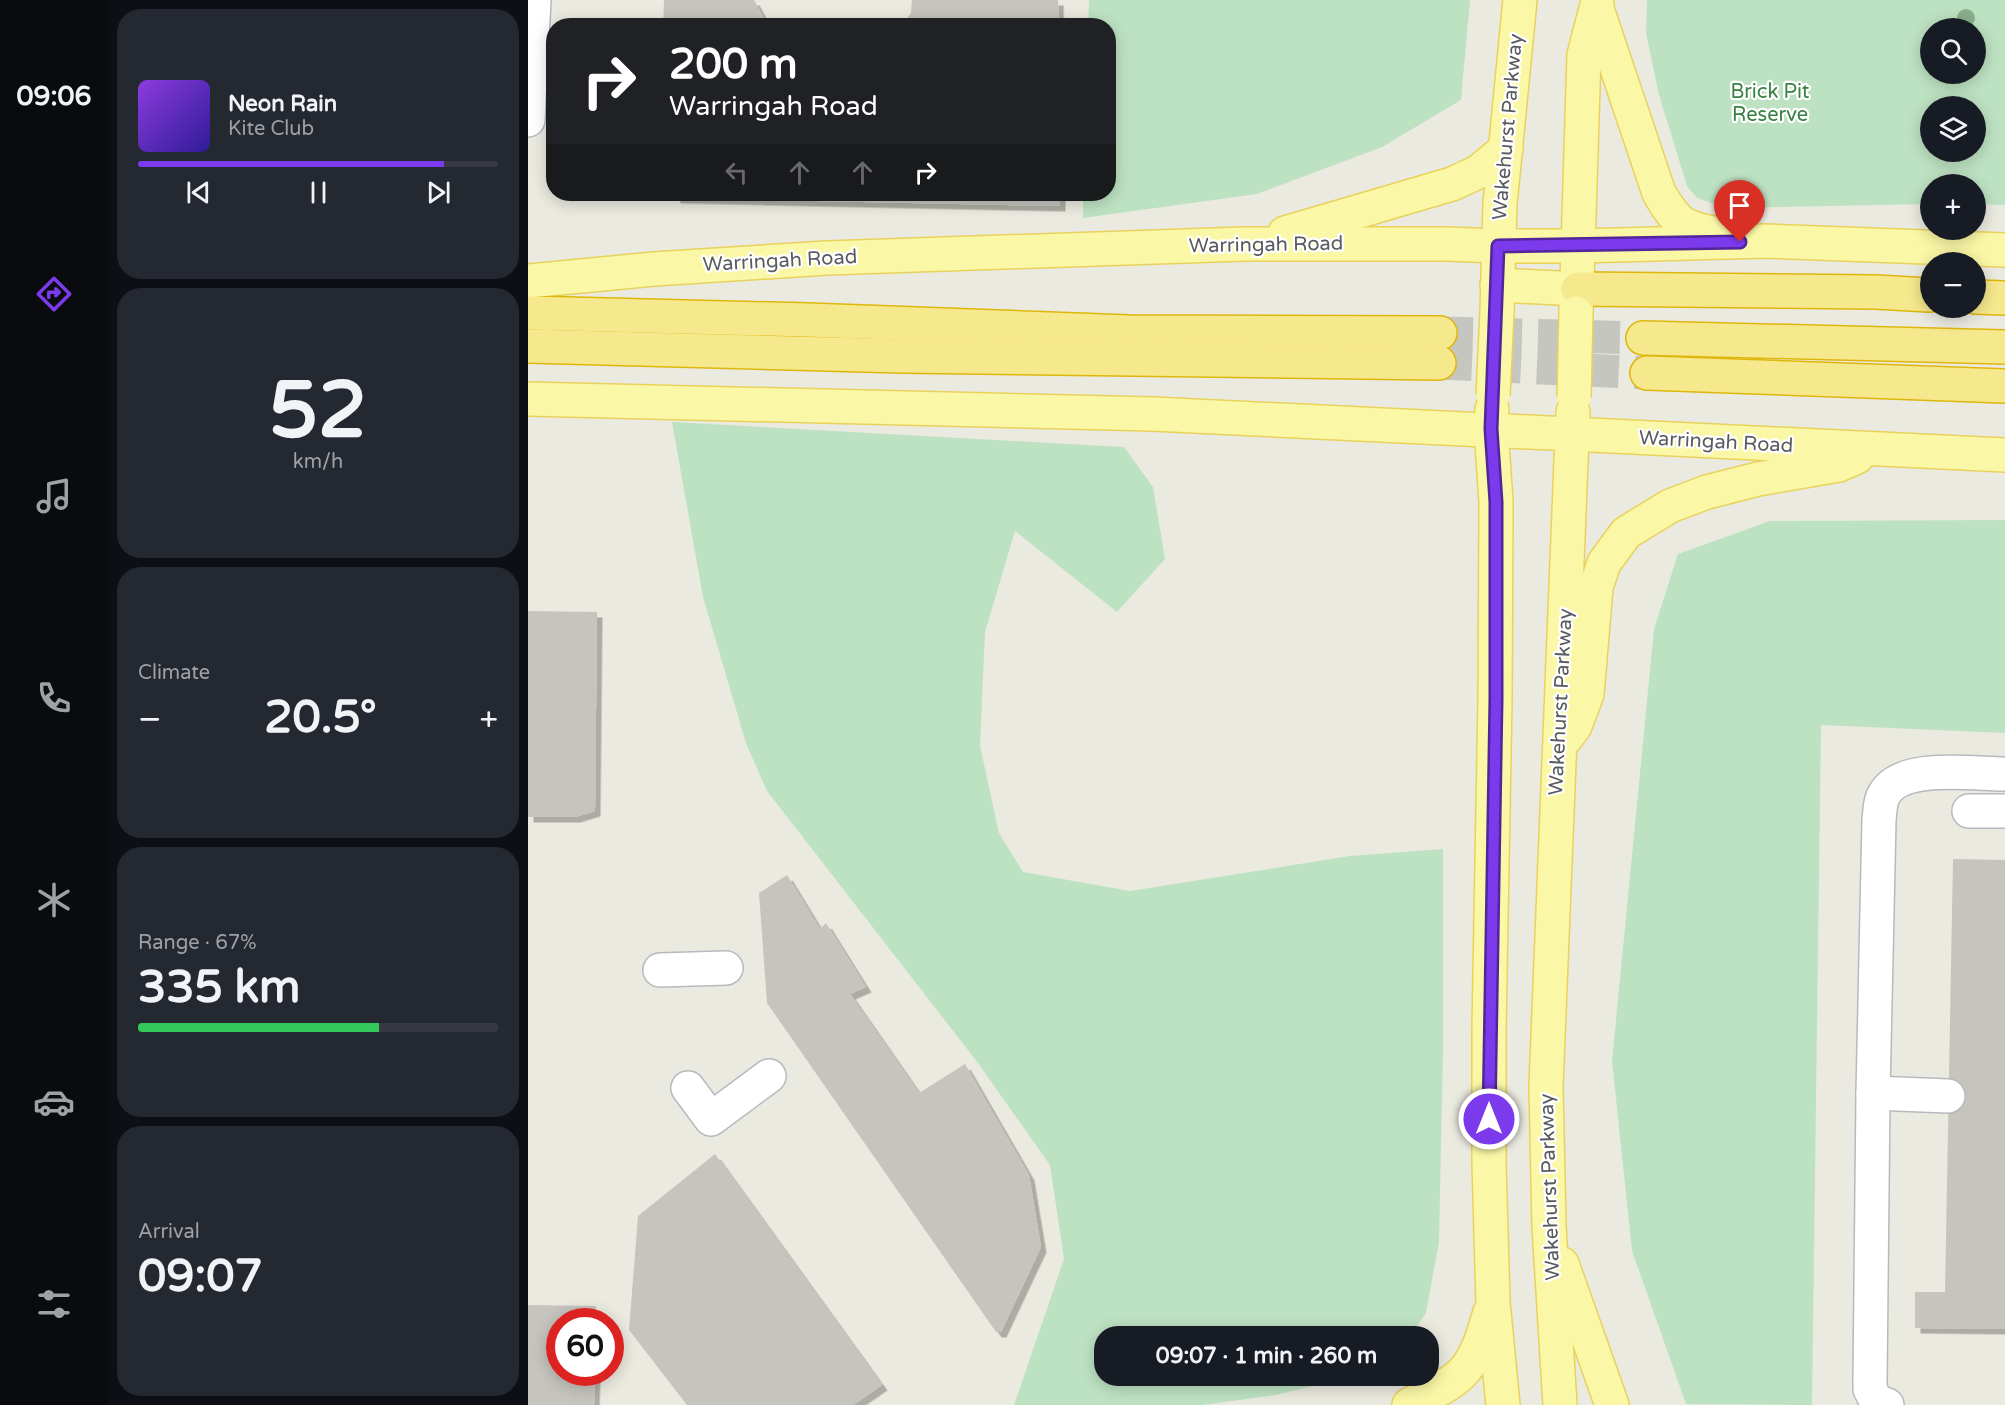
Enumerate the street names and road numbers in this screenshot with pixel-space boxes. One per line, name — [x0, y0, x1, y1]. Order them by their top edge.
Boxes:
street label: Wakehurst Parkway — [1488, 32, 1528, 221]
street label: Warringah Road — [1188, 232, 1344, 258]
street label: Warringah Road — [702, 245, 858, 277]
street label: Warringah Road — [1638, 426, 1794, 458]
street label: Wakehurst Parkway — [1544, 608, 1578, 796]
street label: Wakehurst Parkway — [1535, 1093, 1565, 1281]

